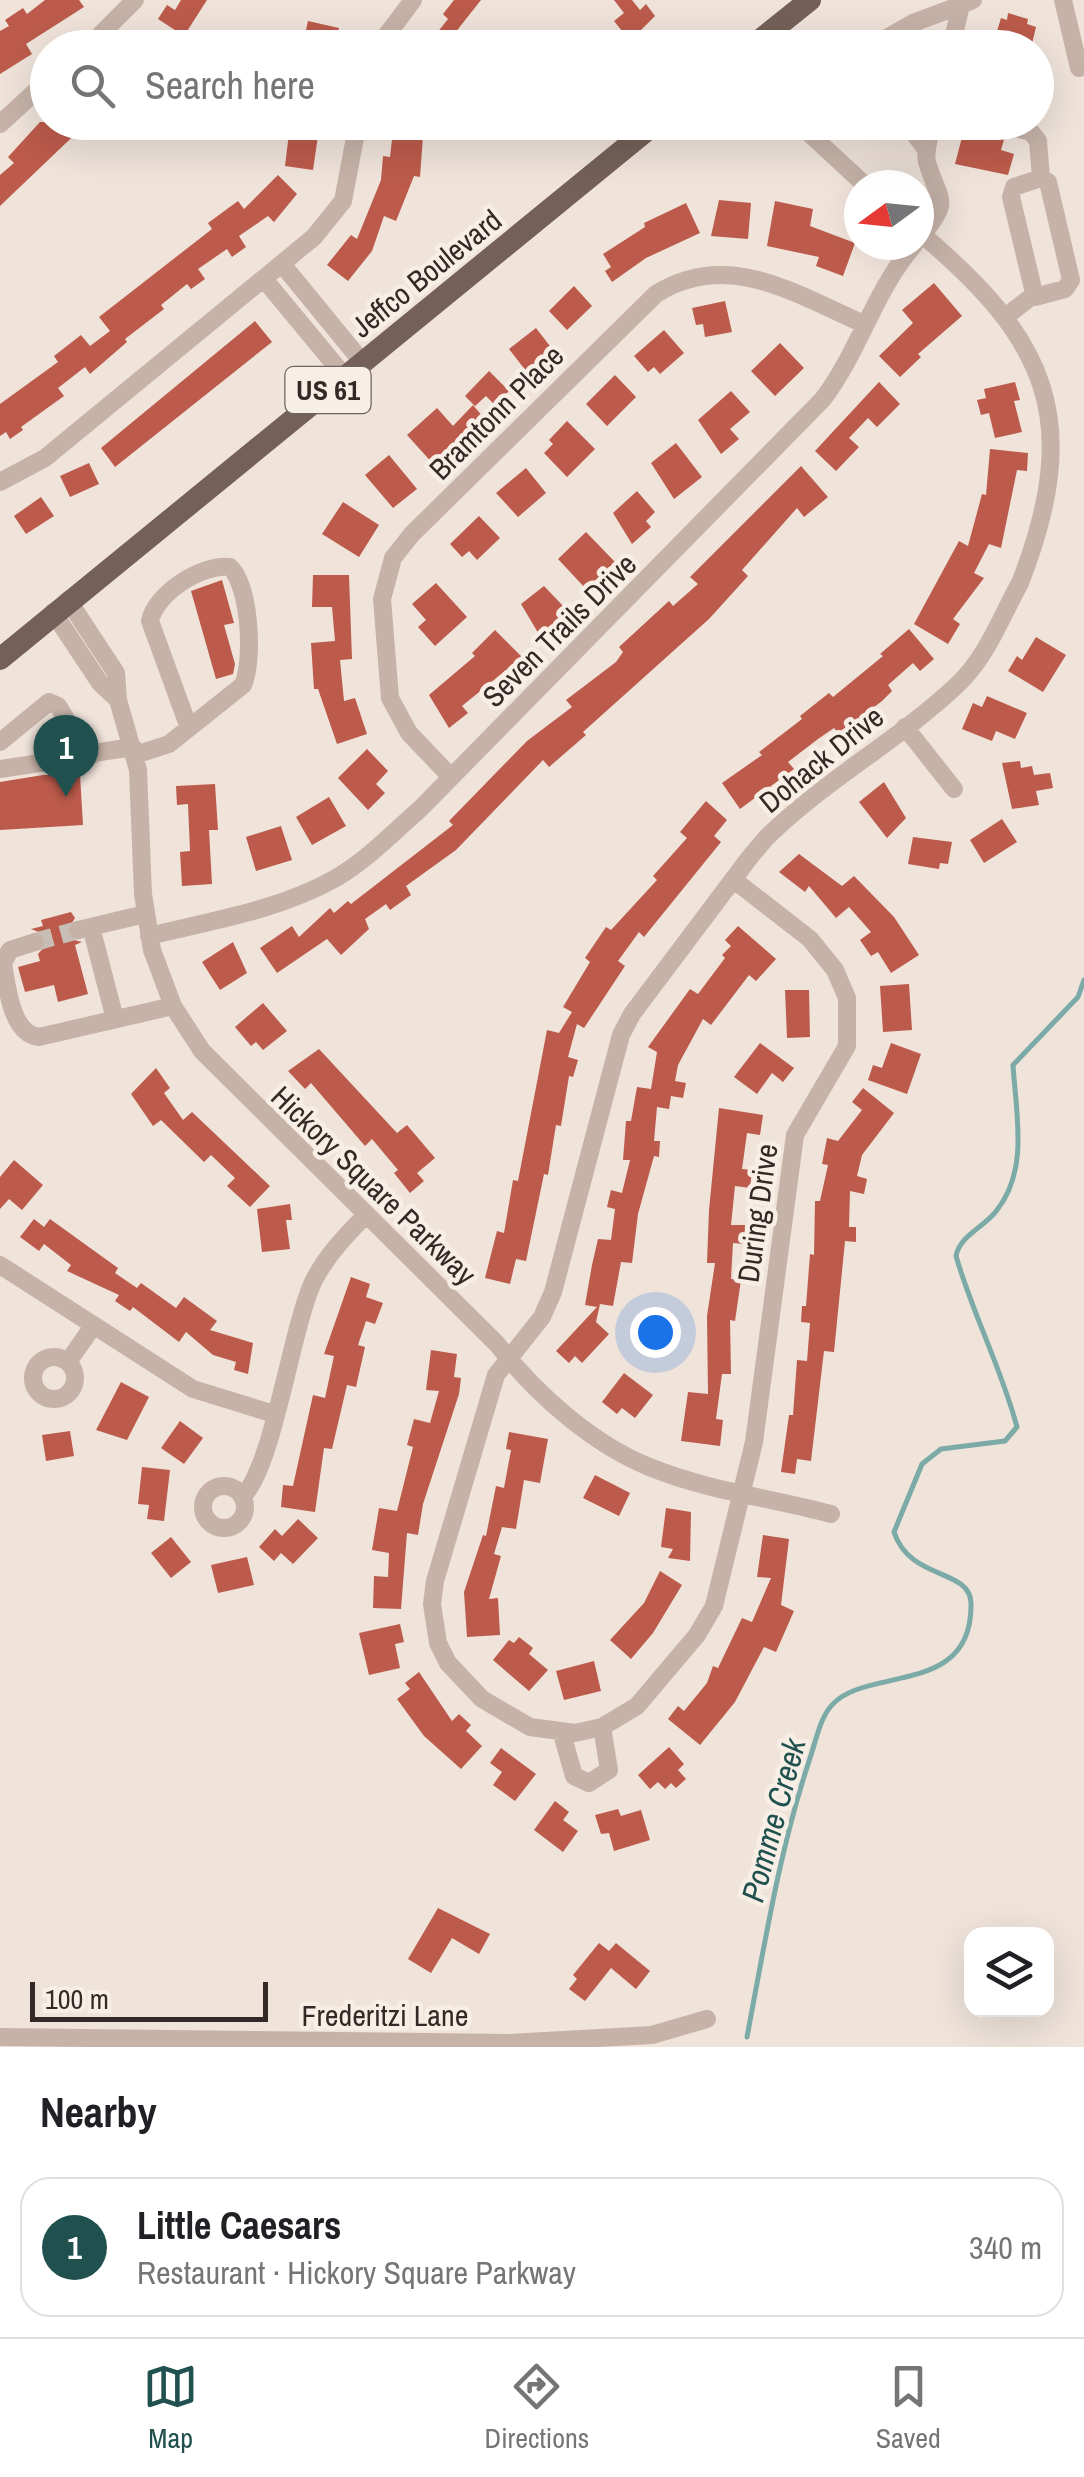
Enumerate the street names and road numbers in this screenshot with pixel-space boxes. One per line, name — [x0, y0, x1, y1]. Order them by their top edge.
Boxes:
street label: Jeffco Boulevard — [342, 200, 510, 346]
street label: Bramtonn Place — [420, 336, 572, 488]
road number: US 61 — [286, 367, 370, 413]
street label: Seven Trails Drive — [473, 544, 645, 716]
street label: Dohack Drive — [751, 697, 891, 821]
street label: Hickory Square Parkway — [263, 1077, 486, 1294]
street label: During Drive — [727, 1141, 787, 1285]
street label: Frederitzi Lane — [302, 1995, 468, 2035]

